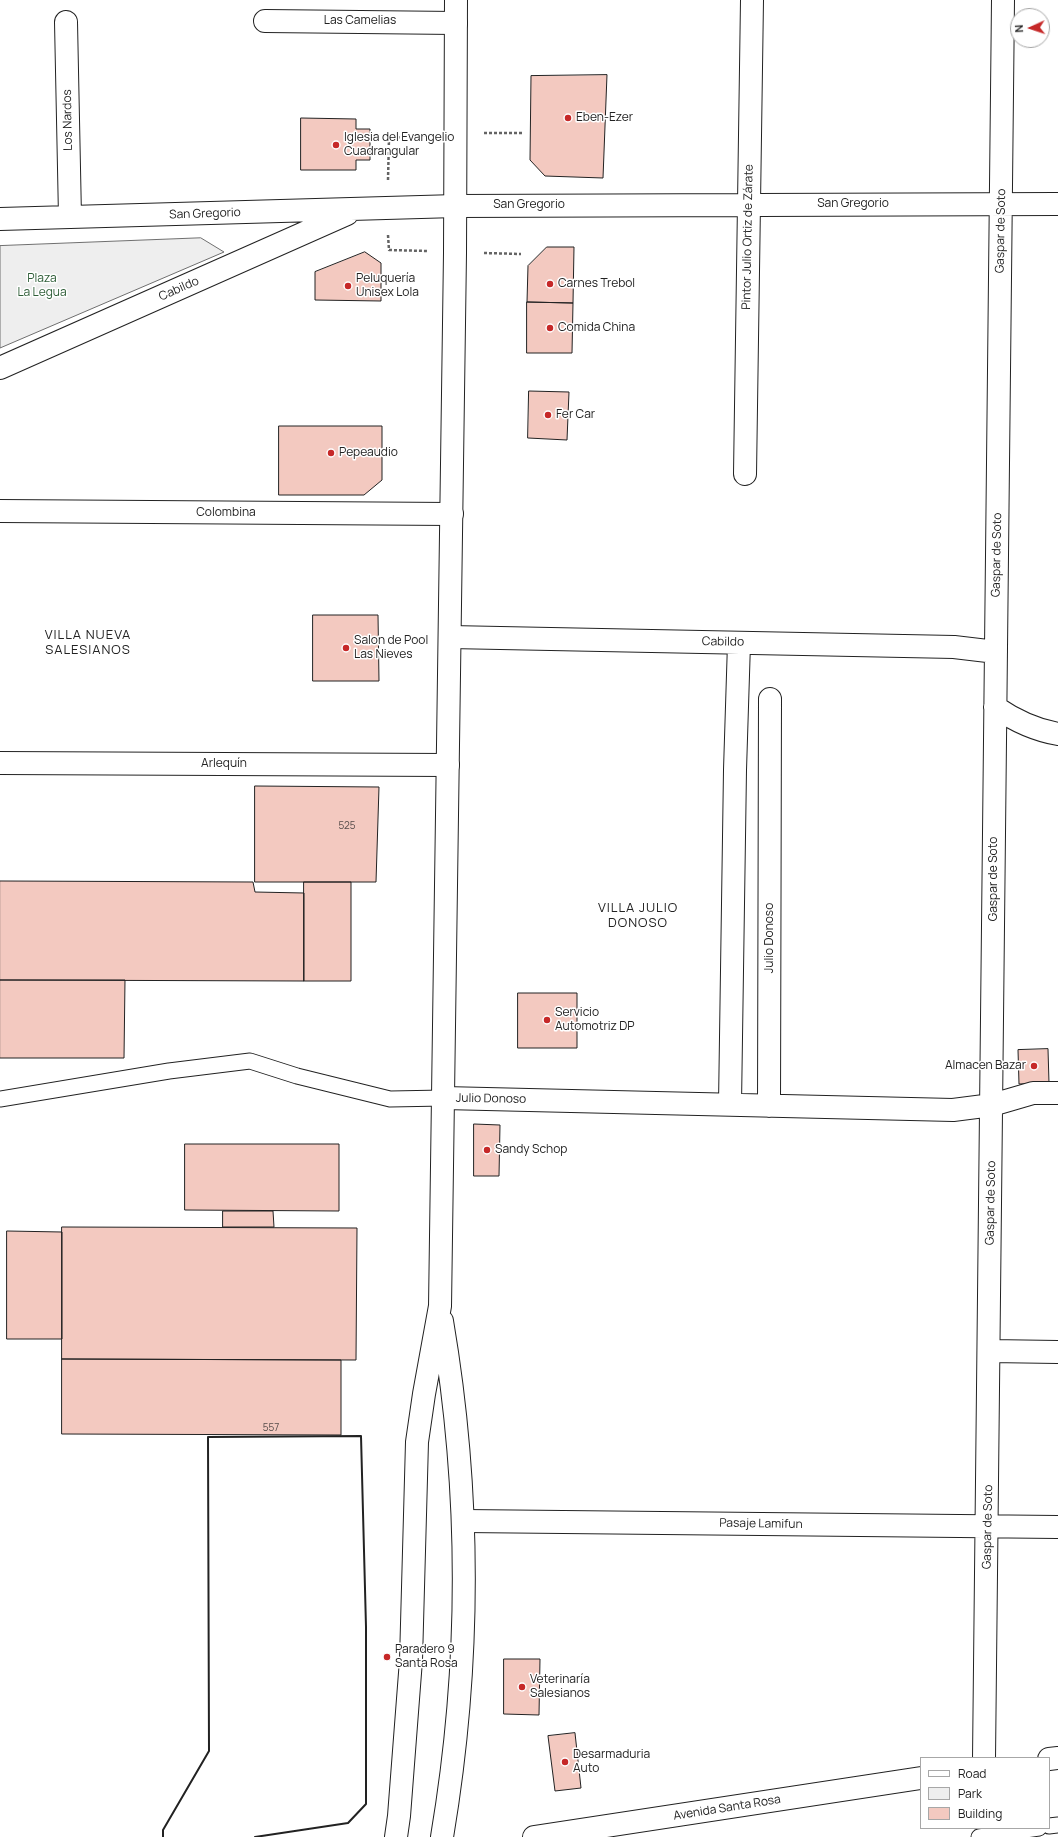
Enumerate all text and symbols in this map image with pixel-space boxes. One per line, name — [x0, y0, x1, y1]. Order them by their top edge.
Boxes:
north arrow — [1010, 8, 1050, 48]
street label: Las Camelias — [324, 14, 396, 28]
text: N — [1011, 24, 1026, 33]
street label: Los Nardos — [60, 89, 76, 151]
place label: Eben-Ezer — [576, 111, 633, 125]
marker: Eben-Ezer — [563, 113, 573, 123]
place label: Iglesia del Evangelio Cuadrangular — [344, 131, 454, 159]
marker: Iglesia del Evangelio Cuadrangular — [331, 140, 341, 150]
street label: Pintor Julio Ortiz de Zárate — [740, 164, 756, 310]
street label: Gaspar de Soto — [993, 189, 1009, 273]
street label: San Gregorio — [817, 197, 889, 211]
street label: San Gregorio — [493, 198, 565, 212]
street label: San Gregorio — [169, 206, 241, 222]
park label: Plaza La Legua — [17, 272, 67, 300]
place label: Peluquería Unisex Lola — [356, 272, 419, 300]
street label: Cabildo — [157, 274, 201, 304]
place label: Carnes Trebol — [558, 277, 635, 291]
marker: Carnes Trebol — [545, 279, 555, 289]
marker: Peluquería Unisex Lola — [343, 281, 353, 291]
place label: Comida China — [558, 321, 635, 335]
marker: Comida China — [545, 323, 555, 333]
place label: Fer Car — [556, 408, 595, 422]
marker: Fer Car — [543, 410, 553, 420]
place label: Pepeaudio — [339, 446, 398, 460]
marker: Pepeaudio — [326, 448, 336, 458]
street label: Colombina — [196, 506, 256, 520]
street label: Gaspar de Soto — [989, 513, 1005, 597]
district label: VILLA NUEVA SALESIANOS — [45, 627, 131, 658]
place label: Salon de Pool Las Nieves — [354, 634, 428, 662]
street label: Cabildo — [702, 634, 744, 650]
marker: Salon de Pool Las Nieves — [341, 643, 351, 653]
street label: Arlequín — [201, 757, 247, 771]
house number: 525 — [339, 820, 355, 832]
street label: Gaspar de Soto — [987, 837, 1001, 921]
district label: VILLA JULIO DONOSO — [598, 900, 678, 931]
street label: Julio Donoso — [763, 903, 777, 973]
place label: Servicio Automotriz DP — [555, 1006, 635, 1034]
marker: Servicio Automotriz DP — [542, 1015, 552, 1025]
place label: Almacen Bazar — [945, 1059, 1026, 1073]
marker: Almacen Bazar — [1029, 1061, 1039, 1071]
street label: Julio Donoso — [456, 1091, 526, 1107]
place label: Sandy Schop — [495, 1143, 567, 1157]
marker: Sandy Schop — [482, 1145, 492, 1155]
street label: Gaspar de Soto — [983, 1161, 999, 1245]
house number: 557 — [263, 1422, 279, 1434]
street label: Gaspar de Soto — [980, 1485, 996, 1569]
street label: Pasaje Lamifun — [719, 1516, 803, 1532]
place label: Paradero 9 Santa Rosa — [395, 1643, 458, 1671]
marker: Paradero 9 Santa Rosa — [382, 1652, 392, 1662]
place label: Veterinaría Salesianos — [530, 1673, 590, 1701]
marker: Veterinaría Salesianos — [517, 1682, 527, 1692]
place label: Desarmaduria Auto — [573, 1748, 650, 1776]
marker: Desarmaduria Auto — [560, 1757, 570, 1767]
legend — [920, 1757, 1050, 1829]
text: Road — [958, 1765, 986, 1782]
text: Park — [958, 1785, 982, 1802]
street label: Avenida Santa Rosa — [672, 1792, 782, 1824]
text: Building — [958, 1805, 1002, 1822]

